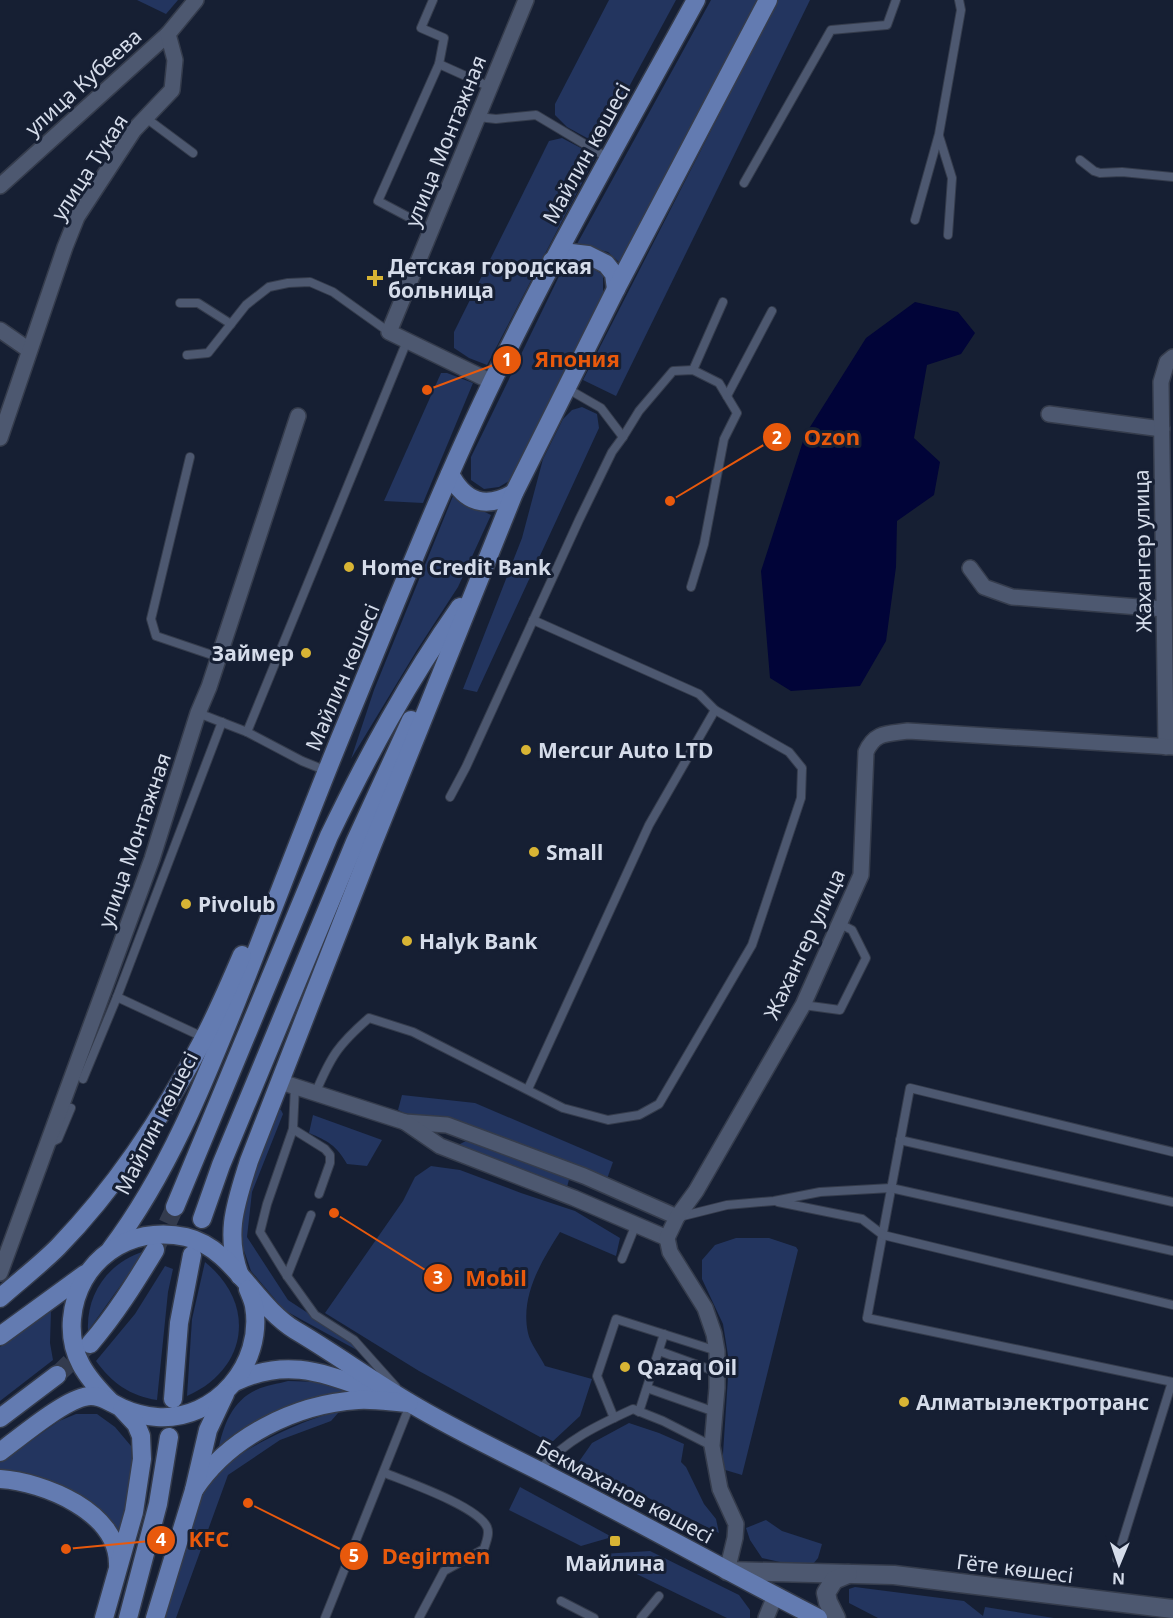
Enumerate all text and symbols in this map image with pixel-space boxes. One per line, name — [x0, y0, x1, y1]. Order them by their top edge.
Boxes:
street label: улица Кубеева — [19, 22, 147, 142]
street label: улица Монтажная — [398, 51, 492, 231]
street label: Майлин көшесі — [536, 78, 636, 228]
street label: улица Тукая — [44, 108, 134, 226]
place label: Детская городская больница — [388, 252, 592, 304]
marker: Детская городская больница — [366, 269, 384, 287]
callout: Япония — [492, 340, 632, 380]
text: Япония — [534, 343, 620, 373]
text: 1 — [502, 347, 512, 371]
callout: Ozon — [762, 417, 872, 457]
text: Ozon — [804, 421, 860, 451]
text: 2 — [772, 425, 782, 449]
street label: Жахангер улица — [1127, 469, 1157, 633]
place label: Home Credit Bank — [361, 553, 552, 581]
marker: Home Credit Bank — [342, 560, 356, 574]
street label: Майлин көшесі — [298, 599, 386, 755]
place label: Займер — [212, 639, 294, 667]
marker: Займер — [299, 646, 313, 660]
place label: Mercur Auto LTD — [538, 736, 713, 764]
marker: Mercur Auto LTD — [519, 743, 533, 757]
street label: улица Монтажная — [91, 749, 177, 931]
place label: Small — [546, 838, 603, 866]
marker: Small — [527, 845, 541, 859]
street label: Жахангер улица — [757, 864, 851, 1024]
place label: Pivolub — [198, 890, 276, 918]
marker: Pivolub — [179, 897, 193, 911]
place label: Halyk Bank — [419, 927, 539, 955]
marker: Halyk Bank — [400, 934, 414, 948]
street label: Майлин көшесі — [108, 1047, 204, 1199]
callout: Mobil — [423, 1258, 539, 1298]
text: Mobil — [465, 1262, 527, 1292]
text: 3 — [433, 1265, 443, 1289]
place label: Qazaq Oil — [637, 1353, 737, 1381]
marker: Qazaq Oil — [618, 1360, 632, 1374]
place label: Алматыэлектротранс — [916, 1388, 1149, 1416]
marker: Алматыэлектротранс — [897, 1395, 911, 1409]
street label: Бекмаханов көшесі — [531, 1432, 719, 1550]
callout: KFC — [146, 1520, 241, 1560]
text: KFC — [189, 1523, 229, 1553]
text: 4 — [156, 1527, 166, 1551]
marker: Майлина — [608, 1534, 622, 1548]
north arrow — [1089, 1534, 1149, 1594]
callout: Degirmen — [339, 1536, 502, 1576]
text: Degirmen — [382, 1540, 490, 1570]
text: 5 — [349, 1543, 359, 1567]
street label: Гёте көшесі — [955, 1547, 1075, 1589]
place label: Майлина — [565, 1549, 665, 1577]
text: N — [1112, 1568, 1125, 1590]

